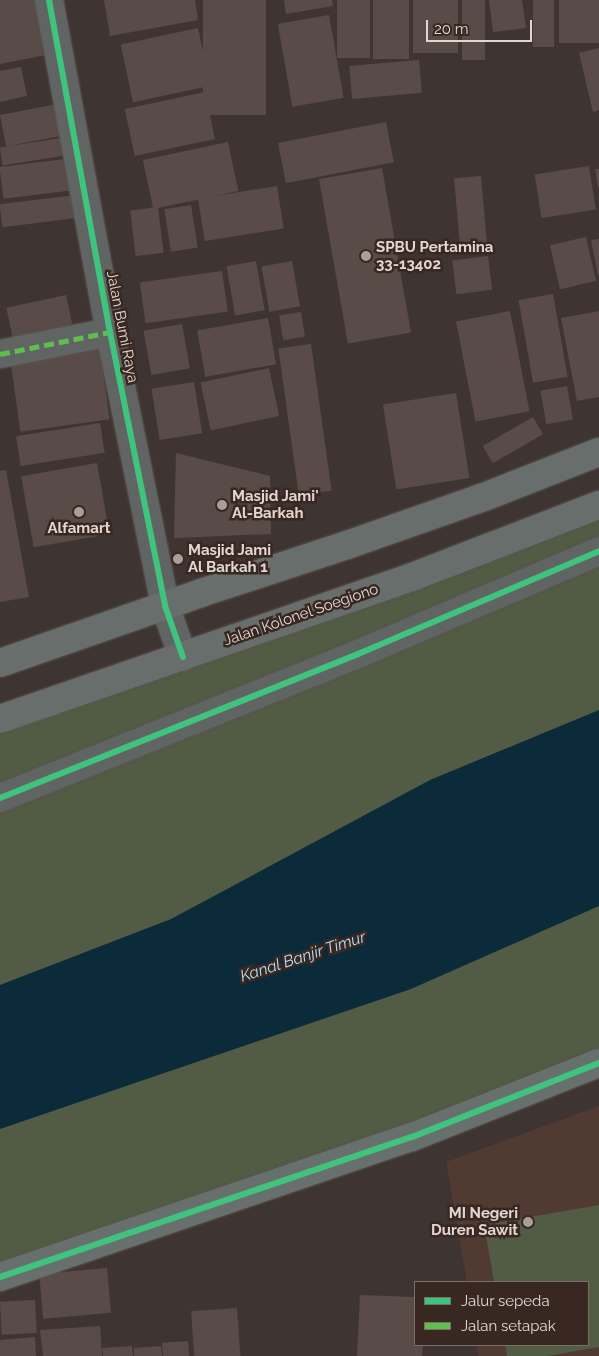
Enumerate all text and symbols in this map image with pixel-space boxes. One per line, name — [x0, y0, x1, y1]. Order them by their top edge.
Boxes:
scale bar — [429, 10, 535, 42]
text: 20 m — [434, 20, 469, 38]
place label: SPBU Pertamina 33-13402 — [376, 238, 493, 273]
marker: SPBU Pertamina 33-13402 — [360, 250, 372, 262]
street label: Jalan Bumi Raya — [102, 270, 142, 384]
place label: Masjid Jami' Al-Barkah — [232, 487, 319, 522]
marker: Masjid Jami' Al-Barkah — [216, 499, 228, 511]
marker: Alfamart — [73, 506, 85, 518]
place label: Alfamart — [48, 520, 110, 538]
place label: Masjid Jami Al Barkah 1 — [188, 541, 272, 576]
marker: Masjid Jami Al Barkah 1 — [172, 553, 184, 565]
street label: Jalan Kolonel Soegiono — [221, 580, 381, 650]
water label: Kanal Banjir Timur — [237, 927, 369, 987]
place label: MI Negeri Duren Sawit — [431, 1204, 518, 1239]
marker: MI Negeri Duren Sawit — [522, 1216, 534, 1228]
legend — [414, 1281, 589, 1346]
text: Jalur sepeda — [461, 1292, 550, 1310]
text: Jalan setapak — [461, 1317, 556, 1335]

